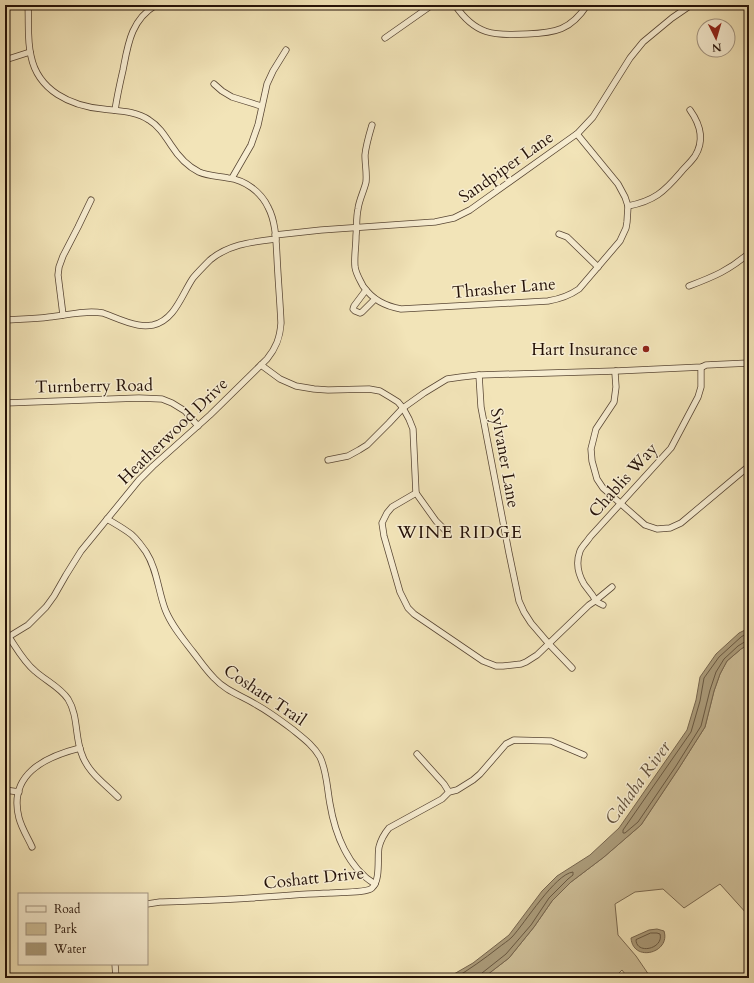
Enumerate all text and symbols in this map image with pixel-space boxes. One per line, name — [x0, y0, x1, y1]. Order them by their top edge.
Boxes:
north arrow — [696, 18, 736, 58]
text: N — [711, 40, 722, 55]
street label: Sandpiper Lane — [454, 126, 558, 208]
street label: Thrasher Lane — [451, 272, 557, 304]
place label: Hart Insurance — [531, 338, 638, 361]
marker: Hart Insurance — [641, 344, 651, 354]
street label: Heatherwood Drive — [113, 372, 233, 490]
street label: Turnberry Road — [35, 373, 153, 399]
street label: Sylvaner Lane — [485, 406, 525, 510]
street label: Chablis Way — [583, 438, 663, 522]
district label: WINE RIDGE — [396, 520, 523, 545]
street label: Coshatt Trail — [219, 659, 311, 731]
water label: Cahaba River — [599, 735, 677, 830]
street label: Coshatt Drive — [263, 861, 365, 895]
legend — [18, 893, 148, 965]
text: Road — [54, 901, 81, 917]
text: Park — [54, 921, 78, 937]
text: Water — [53, 941, 87, 957]

